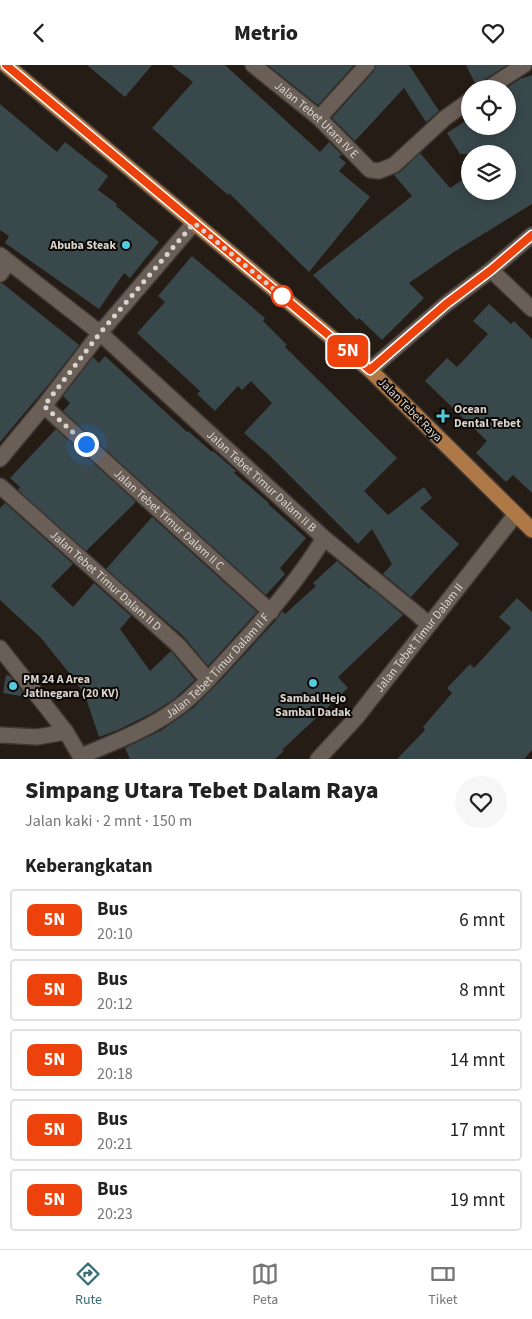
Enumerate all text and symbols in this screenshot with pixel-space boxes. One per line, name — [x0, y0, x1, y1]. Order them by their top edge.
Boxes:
text: Metrio — [234, 17, 298, 49]
icon: back — [25, 19, 53, 47]
icon: heart — [479, 19, 507, 47]
street label: Jalan Tebet Utara IV E — [271, 77, 363, 162]
map controls — [461, 80, 516, 200]
button: locate — [461, 80, 516, 135]
button: layers — [461, 145, 516, 200]
place label: Abuba Steak — [49, 237, 116, 254]
marker: Abuba Steak — [120, 239, 132, 251]
unlabelled marker — [271, 285, 293, 307]
line badge: 5N — [326, 335, 370, 367]
text: 5N — [337, 338, 359, 363]
street label: Jalan Tebet Raya — [374, 374, 446, 446]
place label: Ocean Dental Tebet — [454, 401, 521, 432]
marker: Ocean Dental Tebet — [436, 409, 450, 423]
street label: Jalan Tebet Timur Dalam II B — [203, 426, 320, 536]
your location — [74, 432, 99, 457]
street label: Jalan Tebet Timur Dalam II C — [110, 465, 228, 574]
street label: Jalan Tebet Timur Dalam II D — [47, 526, 165, 635]
street label: Jalan Tebet Timur Dalam II — [371, 580, 467, 696]
street label: Jalan Tebet Timur Dalam II F — [162, 609, 273, 723]
place label: PM 24 A Area Jatinegara (20 KV) — [23, 671, 119, 702]
marker: Sambal Hejo Sambal Dadak — [307, 677, 319, 689]
marker: PM 24 A Area Jatinegara (20 KV) — [7, 680, 19, 692]
place label: Sambal Hejo Sambal Dadak — [275, 690, 351, 721]
text: Simpang Utara Tebet Dalam Raya — [25, 773, 379, 808]
button: heart — [455, 776, 507, 828]
text: Jalan kaki · 2 mnt · 150 m — [25, 810, 192, 832]
text: Keberangkatan — [25, 853, 153, 880]
text: Bus — [97, 896, 128, 923]
text: 5N — [44, 907, 65, 932]
text: 6 mnt — [459, 907, 505, 934]
text: 20:10 — [97, 923, 133, 945]
text: Bus — [97, 966, 128, 993]
text: 5N — [44, 977, 65, 1002]
text: 8 mnt — [459, 977, 505, 1004]
text: 20:12 — [97, 993, 133, 1015]
text: Bus — [97, 1036, 128, 1063]
text: 5N — [44, 1047, 65, 1072]
text: 14 mnt — [450, 1047, 505, 1074]
text: 20:18 — [97, 1063, 133, 1085]
text: Bus — [97, 1106, 128, 1133]
text: 5N — [44, 1117, 65, 1142]
text: 17 mnt — [450, 1117, 505, 1144]
text: 20:21 — [97, 1133, 133, 1155]
text: Bus — [97, 1176, 128, 1203]
text: 5N — [44, 1187, 65, 1212]
text: 19 mnt — [450, 1187, 505, 1214]
text: 20:23 — [97, 1203, 133, 1225]
tab: Rute — [74, 1260, 102, 1310]
tab: Peta — [251, 1260, 279, 1310]
tab: Tiket — [428, 1260, 458, 1310]

